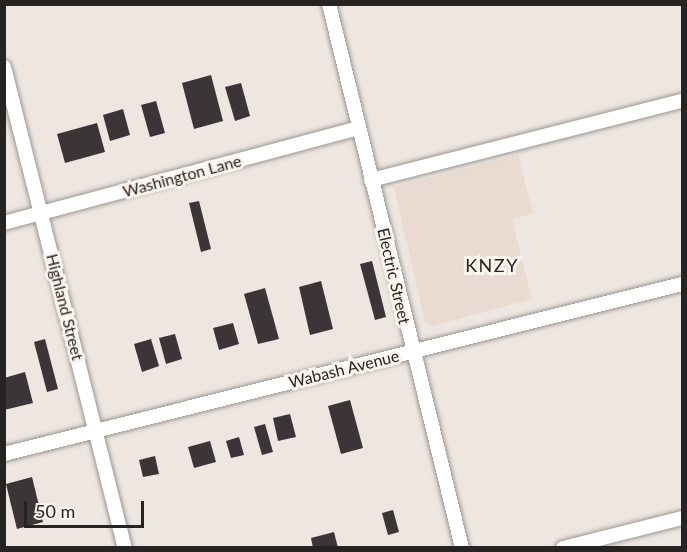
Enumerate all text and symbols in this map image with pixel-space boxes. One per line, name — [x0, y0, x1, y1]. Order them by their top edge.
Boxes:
street label: Washington Lane — [121, 151, 243, 201]
street label: Electric Street — [374, 226, 414, 326]
street label: Highland Street — [42, 252, 88, 362]
district label: KNZY — [465, 254, 519, 276]
street label: Wabash Avenue — [287, 346, 401, 392]
scale bar — [27, 489, 147, 527]
text: 50 m — [35, 500, 75, 522]

